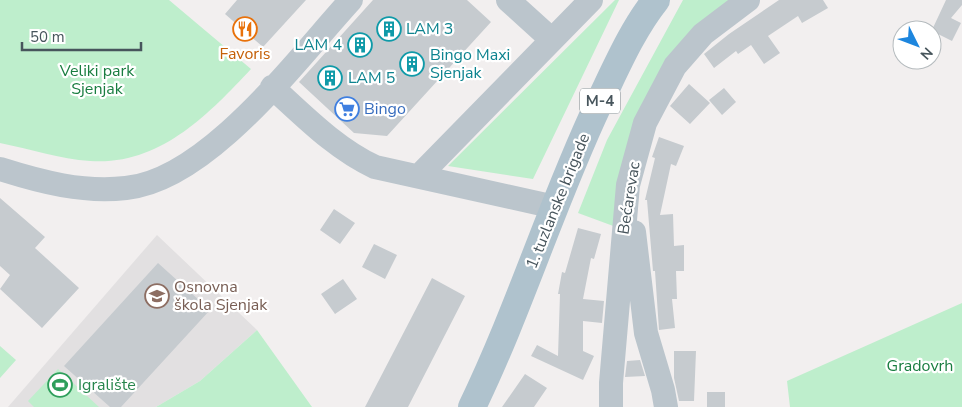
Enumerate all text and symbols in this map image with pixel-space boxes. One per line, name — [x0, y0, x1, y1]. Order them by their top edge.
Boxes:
restaurant icon: Favoris — [232, 16, 258, 42]
building icon: LAM 3 — [376, 16, 402, 42]
place label: LAM 3 — [406, 18, 453, 40]
scale bar — [22, 20, 141, 52]
north arrow — [892, 20, 942, 70]
text: 50 m — [30, 27, 65, 47]
building icon: LAM 4 — [347, 32, 373, 58]
place label: LAM 4 — [295, 34, 342, 56]
place label: Favoris — [219, 43, 271, 65]
text: N — [916, 43, 937, 64]
place label: Bingo Maxi Sjenjak — [430, 44, 510, 84]
building icon: Bingo Maxi Sjenjak — [399, 51, 425, 77]
park label: Veliki park Sjenjak — [59, 60, 135, 100]
building icon: LAM 5 — [317, 65, 343, 91]
place label: LAM 5 — [348, 67, 395, 89]
road number: M-4 — [580, 88, 620, 114]
supermarket icon: Bingo — [334, 96, 360, 122]
place label: Bingo — [364, 98, 406, 120]
street label: 1. tuzlanske brigade — [521, 130, 595, 272]
street label: Bećarevac — [612, 160, 646, 236]
place label: Osnovna škola Sjenjak — [174, 276, 268, 316]
school or university icon: Osnovna škola Sjenjak — [144, 283, 170, 309]
park label: Gradovrh — [887, 355, 953, 377]
sports icon: Igralište — [47, 372, 73, 398]
place label: Igralište — [78, 374, 136, 396]

